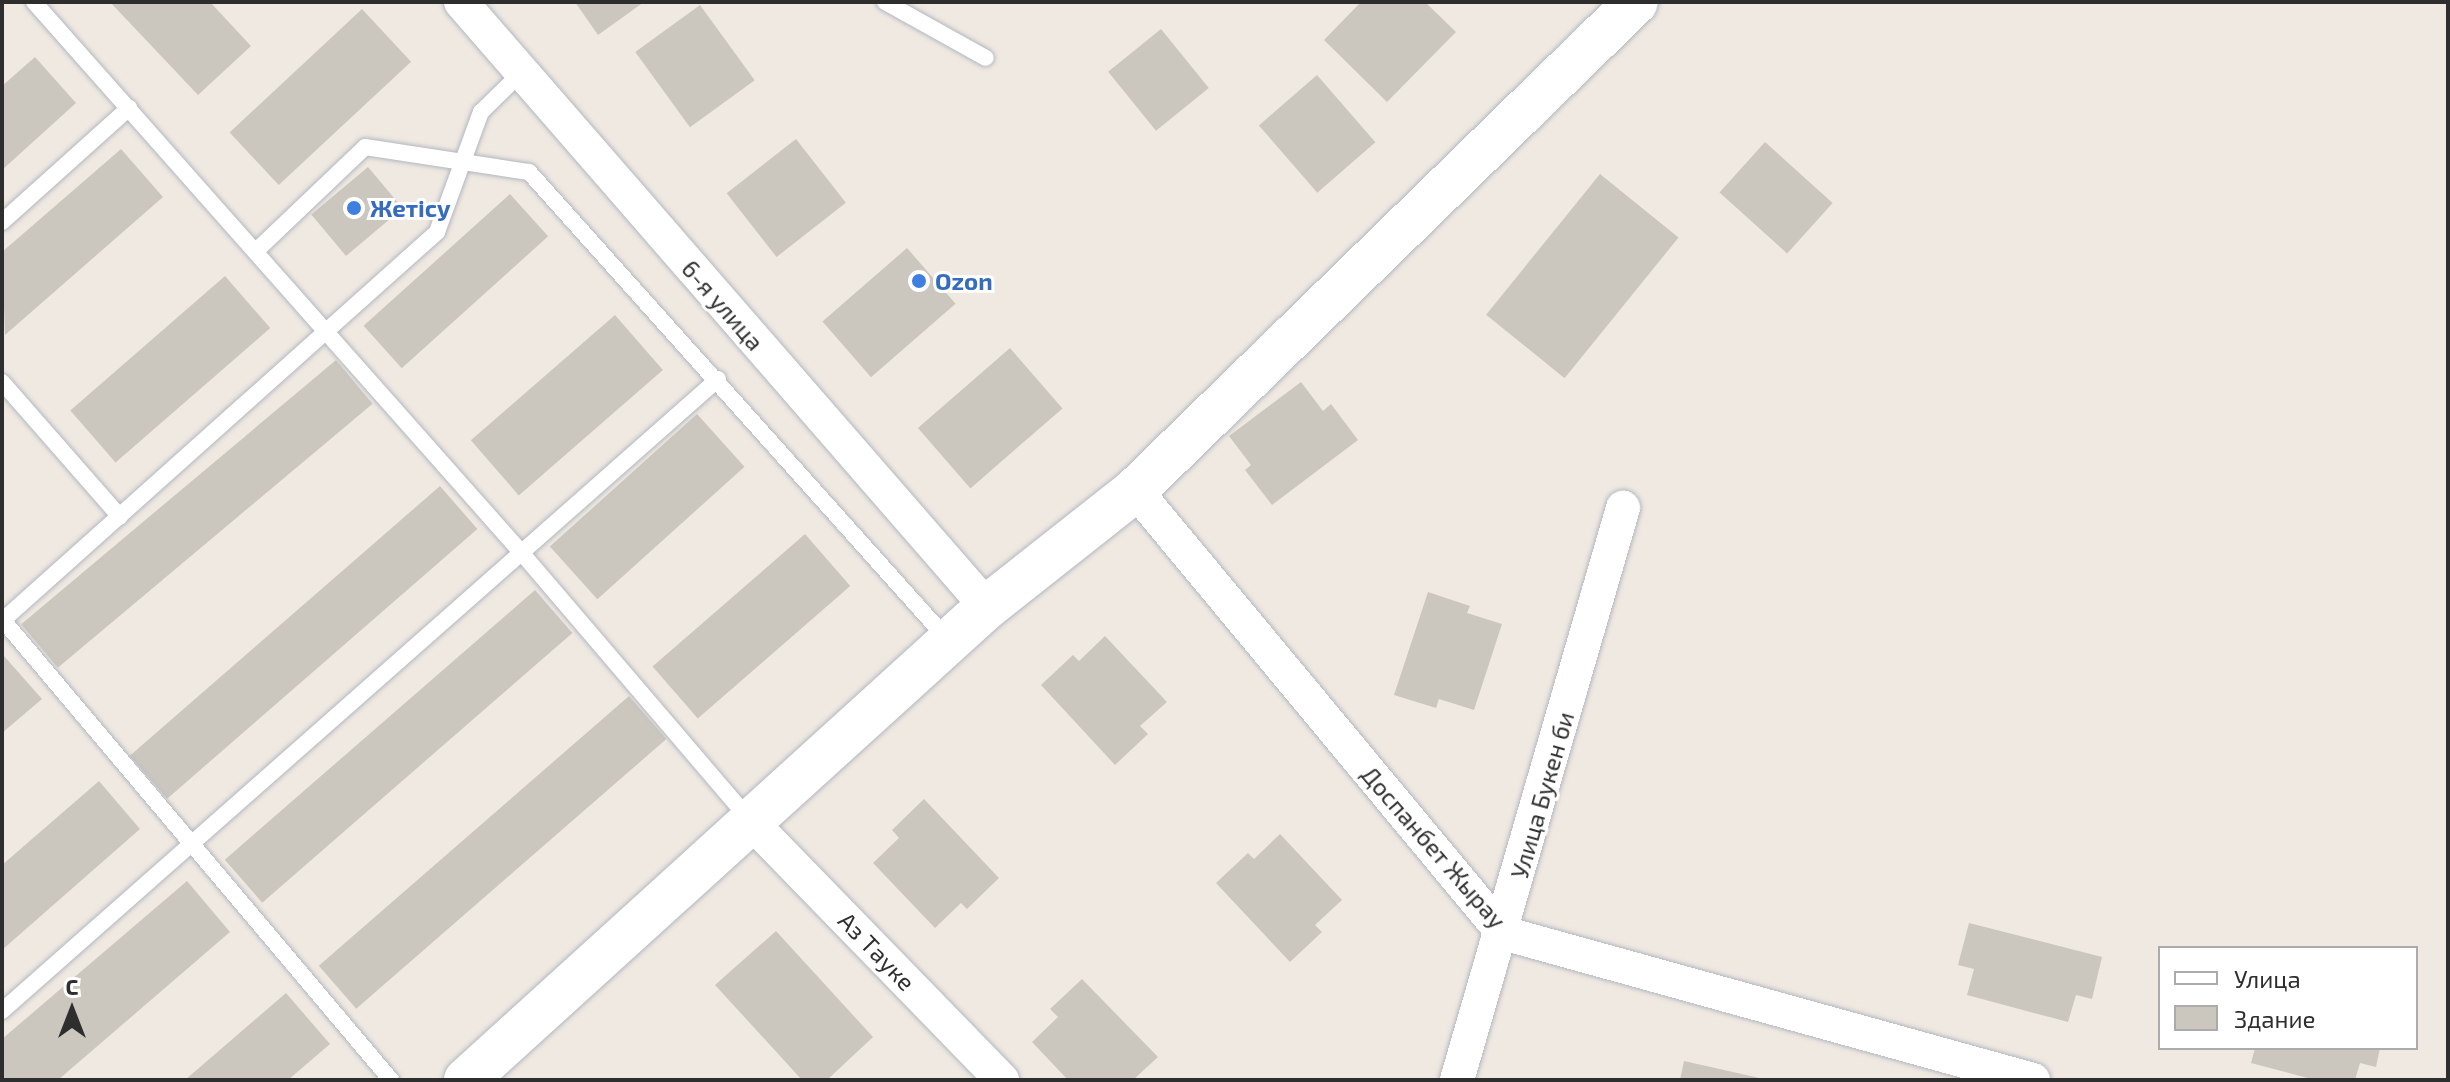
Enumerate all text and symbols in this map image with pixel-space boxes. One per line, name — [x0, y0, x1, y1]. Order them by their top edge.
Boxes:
place label: Жетісу — [370, 194, 451, 222]
marker: Жетісу — [345, 199, 363, 217]
street label: 6-я улица — [676, 254, 770, 356]
place label: Ozon — [935, 267, 993, 295]
marker: Ozon — [910, 272, 928, 290]
street label: Улица Букен би — [1504, 708, 1580, 882]
street label: Доспанбет Жырау — [1356, 760, 1512, 934]
street label: Аз Тауке — [833, 906, 921, 996]
legend — [2158, 946, 2418, 1050]
text: Улица — [2234, 964, 2301, 993]
north arrow — [32, 970, 112, 1050]
text: С — [66, 973, 78, 999]
text: Здание — [2234, 1004, 2316, 1033]

